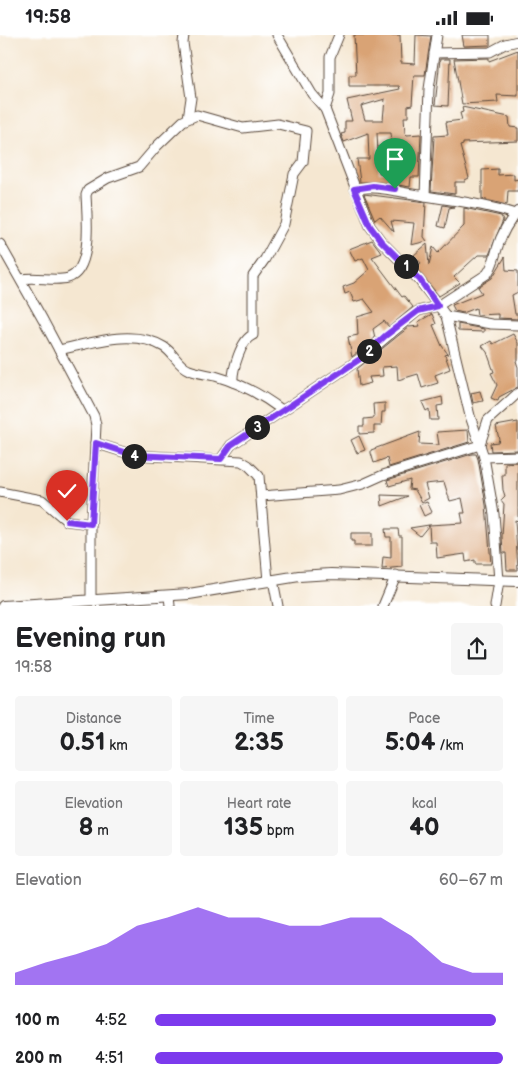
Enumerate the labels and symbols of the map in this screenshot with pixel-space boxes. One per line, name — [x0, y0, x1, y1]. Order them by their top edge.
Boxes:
pin — [374, 138, 416, 189]
pin: 1 — [394, 253, 418, 279]
pin: 2 — [356, 339, 382, 363]
pin: 3 — [244, 415, 270, 439]
pin: 4 — [122, 443, 146, 469]
pin — [46, 470, 88, 521]

